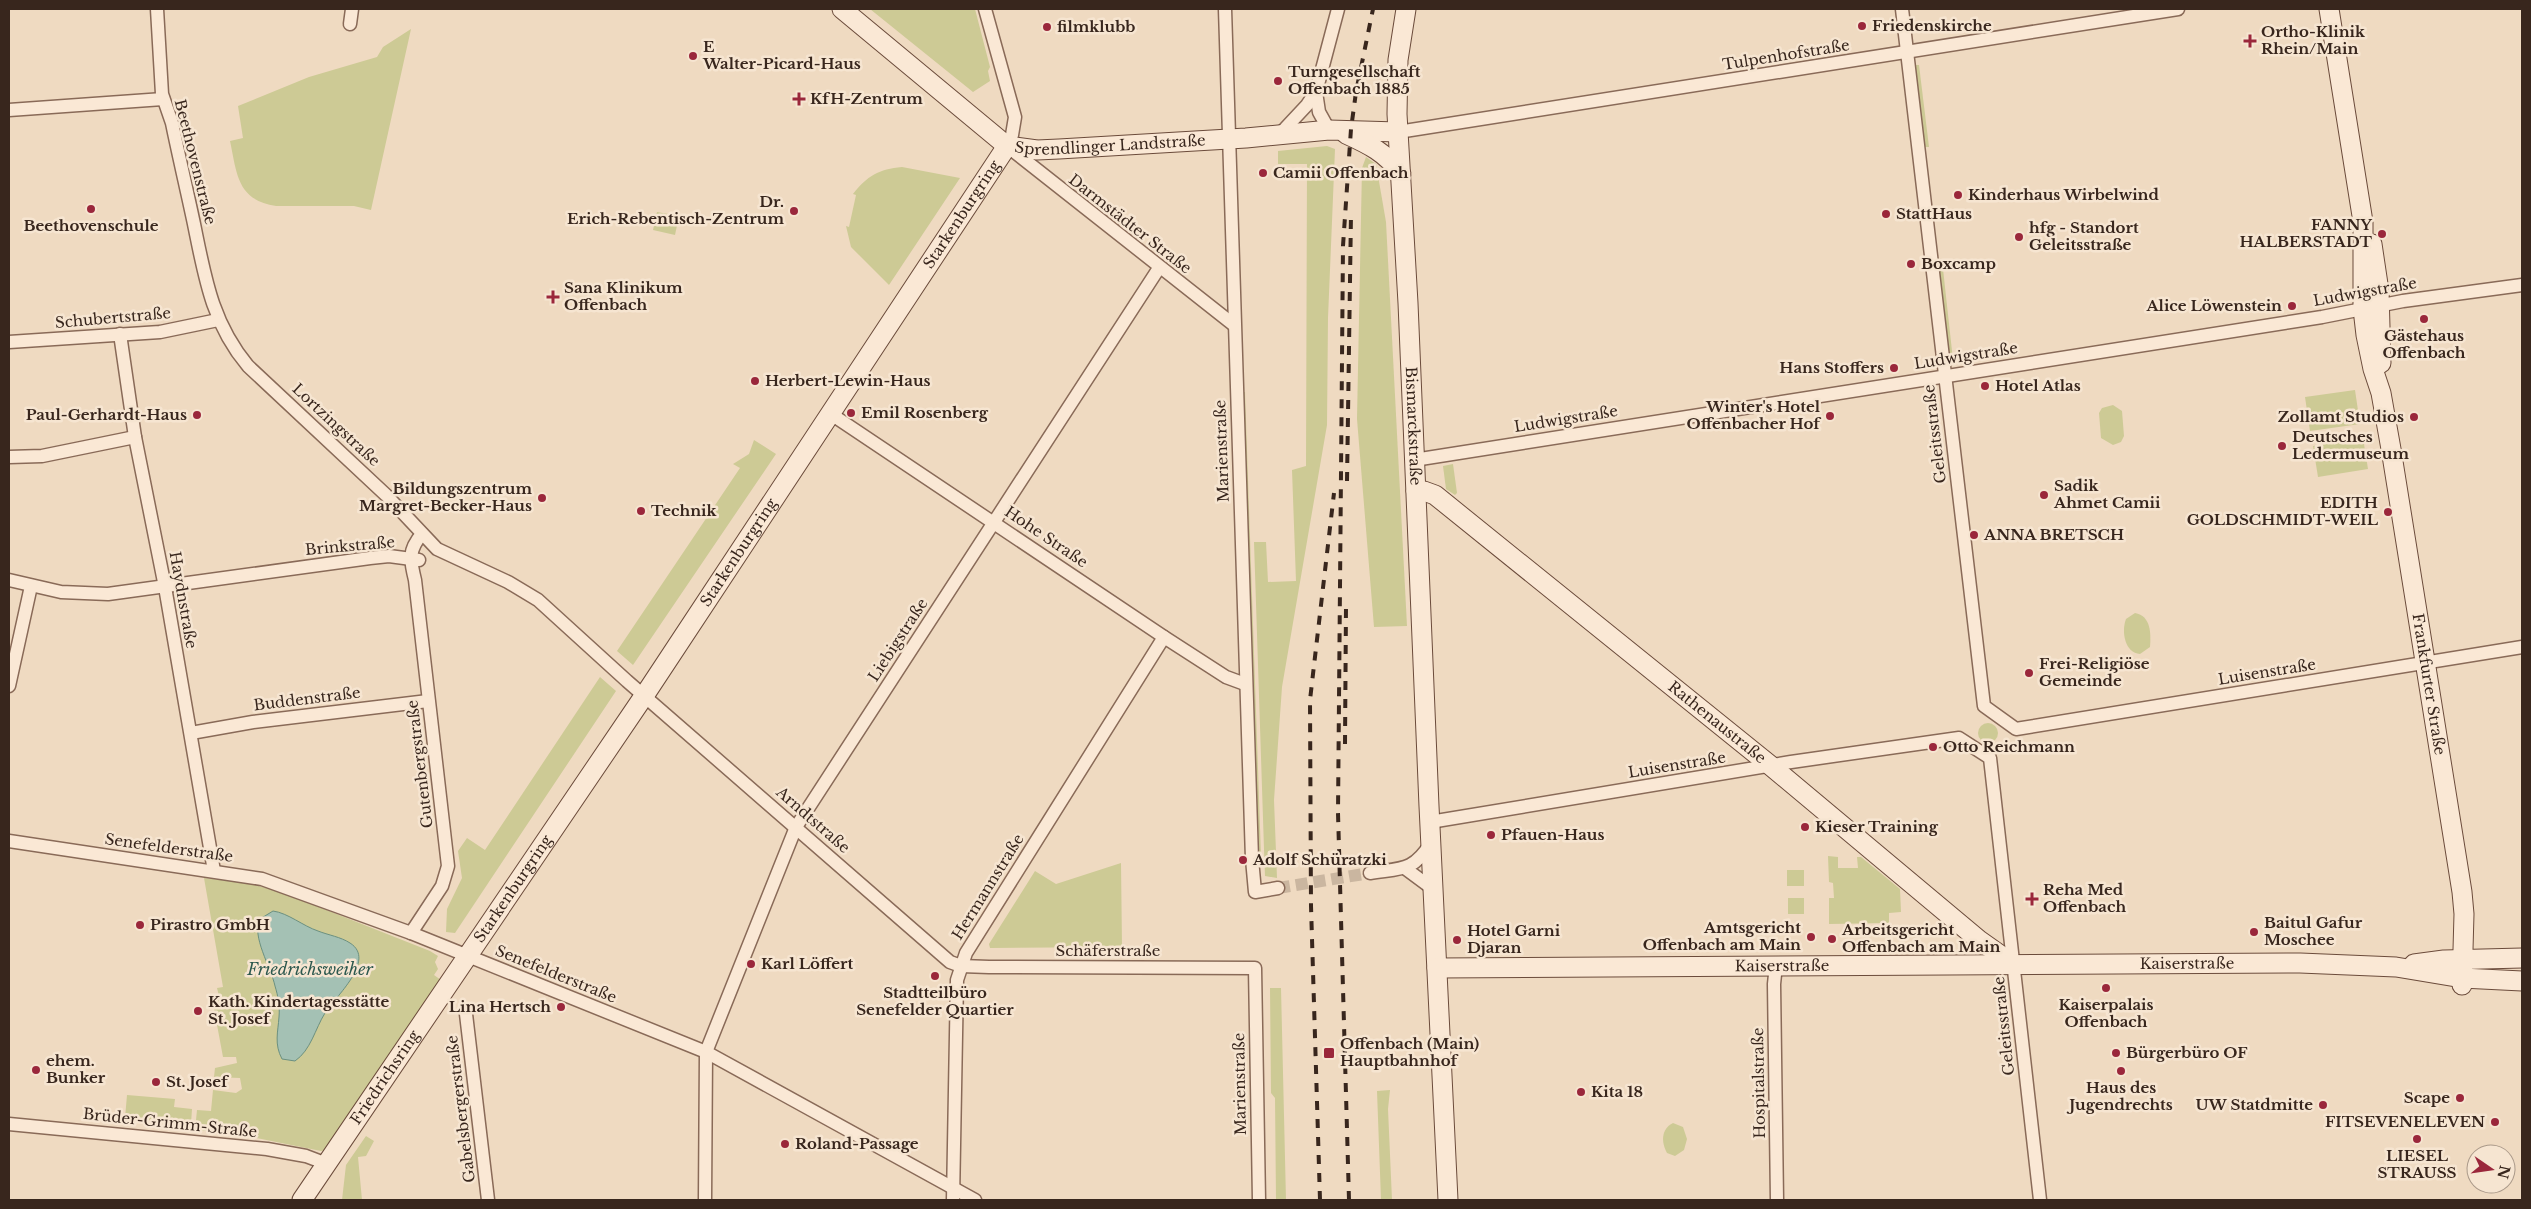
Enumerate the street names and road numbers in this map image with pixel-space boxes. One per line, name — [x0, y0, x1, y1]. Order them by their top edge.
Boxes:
street label: Tulpenhofstraße — [1721, 35, 1851, 74]
street label: Beethovenstraße — [171, 97, 220, 227]
street label: Sprendlinger Landstraße — [1014, 130, 1206, 159]
street label: Starkenburgring — [919, 156, 1005, 272]
street label: Darmstädter Straße — [1065, 170, 1195, 277]
street label: Ludwigstraße — [2312, 273, 2418, 310]
street label: Schubertstraße — [54, 303, 172, 332]
street label: Ludwigstraße — [1913, 338, 2019, 373]
street label: Bismarckstraße — [1402, 366, 1426, 486]
street label: Lortzingstraße — [288, 379, 384, 470]
street label: Geleitsstraße — [1919, 384, 1950, 485]
street label: Marienstraße — [1210, 399, 1233, 503]
street label: Ludwigstraße — [1513, 401, 1619, 436]
street label: Starkenburgring — [696, 494, 781, 610]
street label: Hohe Straße — [1001, 502, 1091, 571]
street label: Brinkstraße — [304, 532, 396, 559]
street label: Haydnstraße — [166, 550, 201, 650]
street label: Liebigstraße — [864, 595, 932, 685]
street label: Frankfurter Straße — [2408, 612, 2450, 756]
street label: Luisenstraße — [2217, 654, 2317, 689]
street label: Rathenaustraße — [1665, 677, 1770, 767]
street label: Buddenstraße — [252, 683, 361, 714]
street label: Gutenbergstraße — [402, 699, 437, 829]
street label: Luisenstraße — [1627, 747, 1727, 782]
street label: Arndtstraße — [772, 782, 854, 857]
street label: Senefelderstraße — [104, 829, 234, 866]
street label: Starkenburgring — [469, 830, 557, 946]
street label: Hermannstraße — [947, 830, 1028, 943]
street label: Senefelderstraße — [493, 940, 620, 1007]
street label: Schäferstraße — [1056, 941, 1160, 960]
street label: Kaiserstraße — [2140, 953, 2234, 973]
street label: Kaiserstraße — [1735, 956, 1829, 975]
street label: Geleitsstraße — [1989, 976, 2018, 1077]
street label: Friedrichsring — [346, 1026, 424, 1128]
street label: Hospitalstraße — [1748, 1027, 1769, 1139]
street label: Marienstraße — [1229, 1033, 1250, 1135]
street label: Gabelsbergerstraße — [442, 1034, 479, 1184]
street label: Brüder-Grimm-Straße — [82, 1104, 258, 1141]

